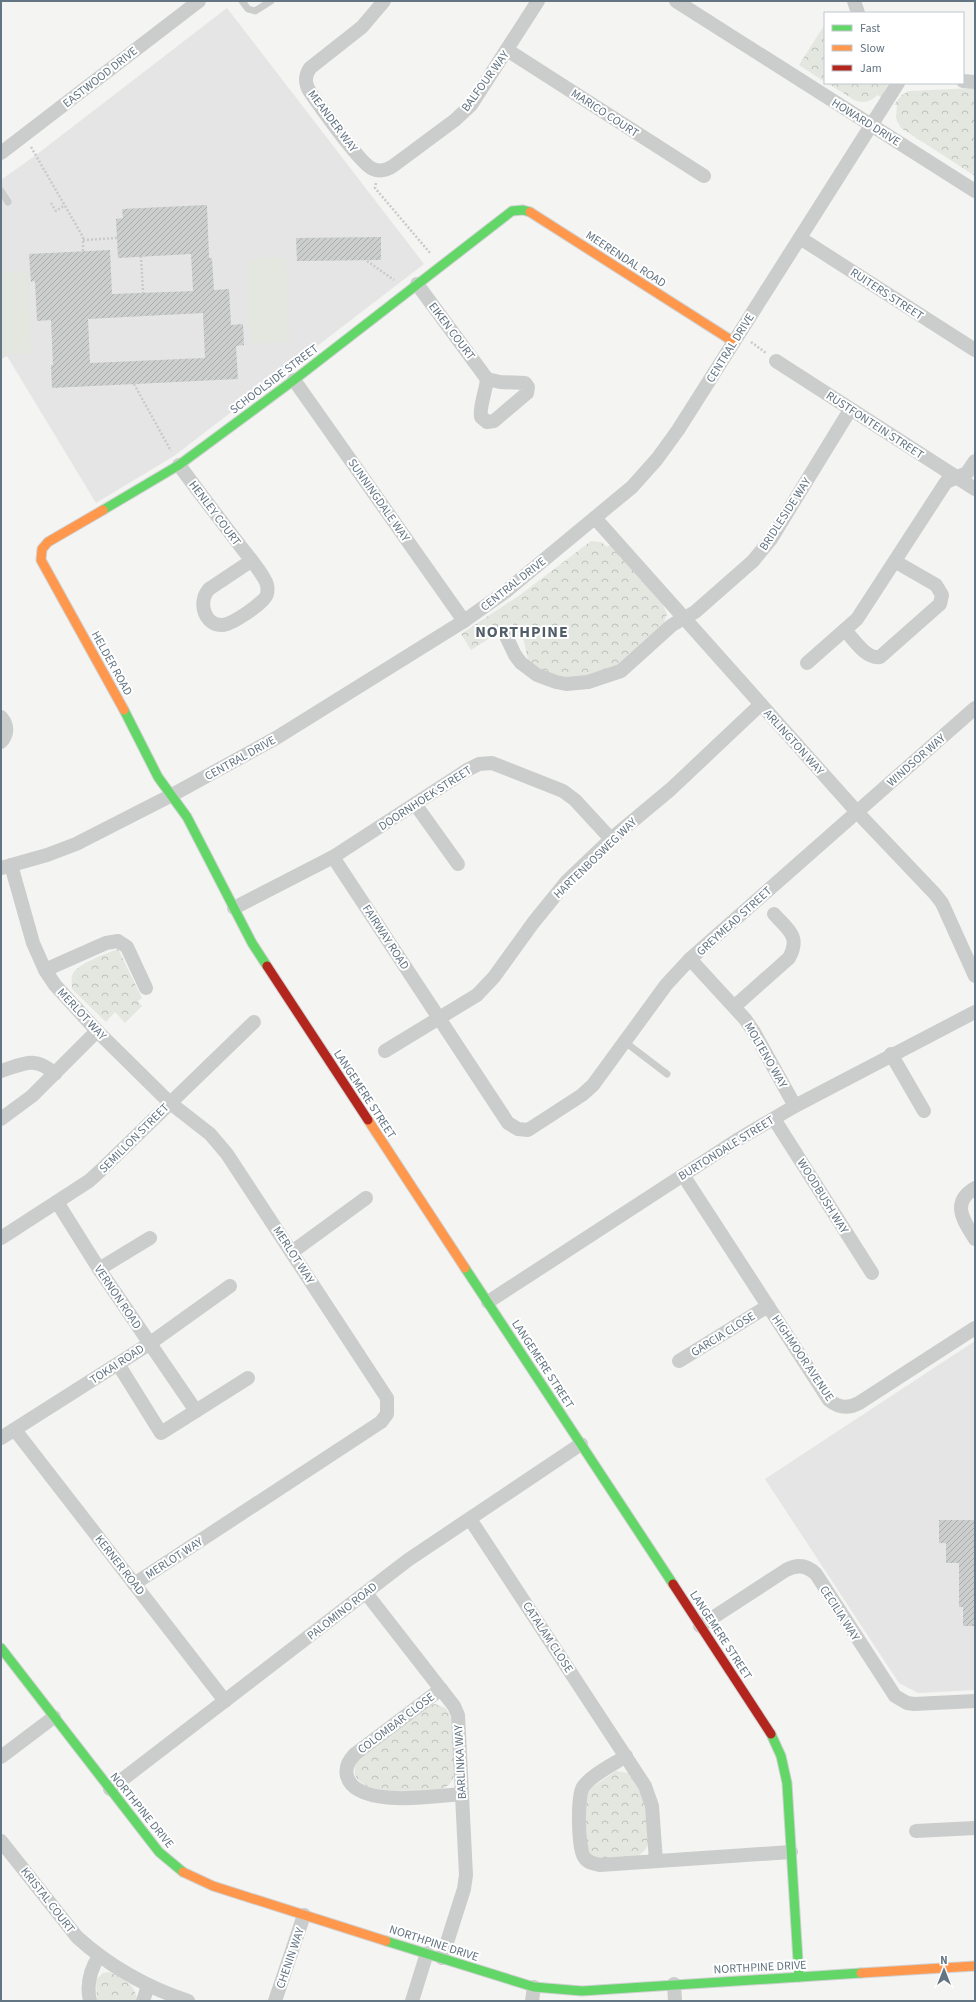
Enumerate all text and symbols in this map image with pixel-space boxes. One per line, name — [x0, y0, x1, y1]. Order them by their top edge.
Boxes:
legend — [824, 12, 964, 84]
text: Fast — [860, 20, 880, 37]
text: Slow — [860, 40, 885, 57]
street label: EASTWOOD DRIVE — [59, 43, 141, 112]
street label: BALFOUR WAY — [457, 47, 514, 115]
text: Jam — [860, 60, 882, 77]
street label: MARICO COURT — [568, 85, 642, 142]
street label: MEANDER WAY — [304, 87, 362, 156]
street label: HOWARD DRIVE — [828, 95, 903, 150]
street label: MEERENDAL ROAD — [582, 227, 669, 292]
street label: RUITERS STREET — [847, 264, 927, 325]
street label: EIKEN COURT — [424, 299, 479, 364]
street label: CENTRAL DRIVE — [702, 310, 759, 386]
street label: SCHOOLSIDE STREET — [227, 340, 322, 418]
street label: RUSTFONTEIN STREET — [823, 387, 927, 464]
street label: SUNNINGDALE WAY — [344, 455, 414, 545]
street label: BRIDLESIDE WAY — [755, 474, 816, 554]
street label: HENLEY COURT — [184, 477, 245, 550]
street label: CENTRAL DRIVE — [477, 553, 550, 615]
district label: NORTHPINE — [475, 621, 569, 643]
street label: HELDER ROAD — [87, 628, 136, 699]
street label: ARLINGTON WAY — [760, 706, 828, 779]
street label: WINDSOR WAY — [883, 730, 950, 791]
street label: CENTRAL DRIVE — [202, 732, 279, 785]
street label: DOORNHOEK STREET — [375, 762, 476, 835]
street label: HARTENBOSWEG WAY — [550, 814, 641, 903]
street label: GREYMEAD STREET — [693, 883, 776, 960]
street label: FAIRWAY ROAD — [358, 901, 413, 973]
street label: MERLOT WAY — [53, 985, 110, 1044]
street label: MOLTENO WAY — [740, 1019, 791, 1092]
street label: LANGEMERE STREET — [329, 1046, 400, 1143]
street label: SEMILLON STREET — [96, 1099, 174, 1177]
street label: BURTONDALE STREET — [675, 1112, 778, 1185]
street label: WOODBUSH WAY — [793, 1156, 853, 1237]
street label: MERLOT WAY — [269, 1223, 319, 1288]
street label: VERNON ROAD — [90, 1262, 145, 1333]
street label: GARCIA CLOSE — [688, 1308, 759, 1361]
street label: HIGHMOOR AVENUE — [767, 1312, 838, 1405]
street label: LANGEMERE STREET — [507, 1316, 578, 1413]
street label: TOKAI ROAD — [87, 1341, 148, 1388]
street label: KERNER ROAD — [91, 1532, 148, 1599]
street label: MERLOT WAY — [142, 1533, 207, 1583]
street label: PALOMINO ROAD — [304, 1579, 381, 1644]
street label: CECILIA WAY — [815, 1582, 864, 1644]
street label: LANGEMERE STREET — [685, 1587, 756, 1684]
street label: CATALAM CLOSE — [518, 1598, 577, 1676]
street label: COLOMBAR CLOSE — [354, 1689, 438, 1758]
street label: BARLINKA WAY — [450, 1724, 471, 1800]
street label: NORTHPINE DRIVE — [106, 1769, 177, 1852]
street label: KRISTAL COURT — [17, 1864, 79, 1937]
street label: NORTHPINE DRIVE — [387, 1921, 481, 1966]
street label: CHENIN WAY — [272, 1925, 309, 1991]
north arrow — [924, 1950, 964, 1990]
text: N — [940, 1953, 948, 1968]
street label: NORTHPINE DRIVE — [713, 1957, 807, 1978]

